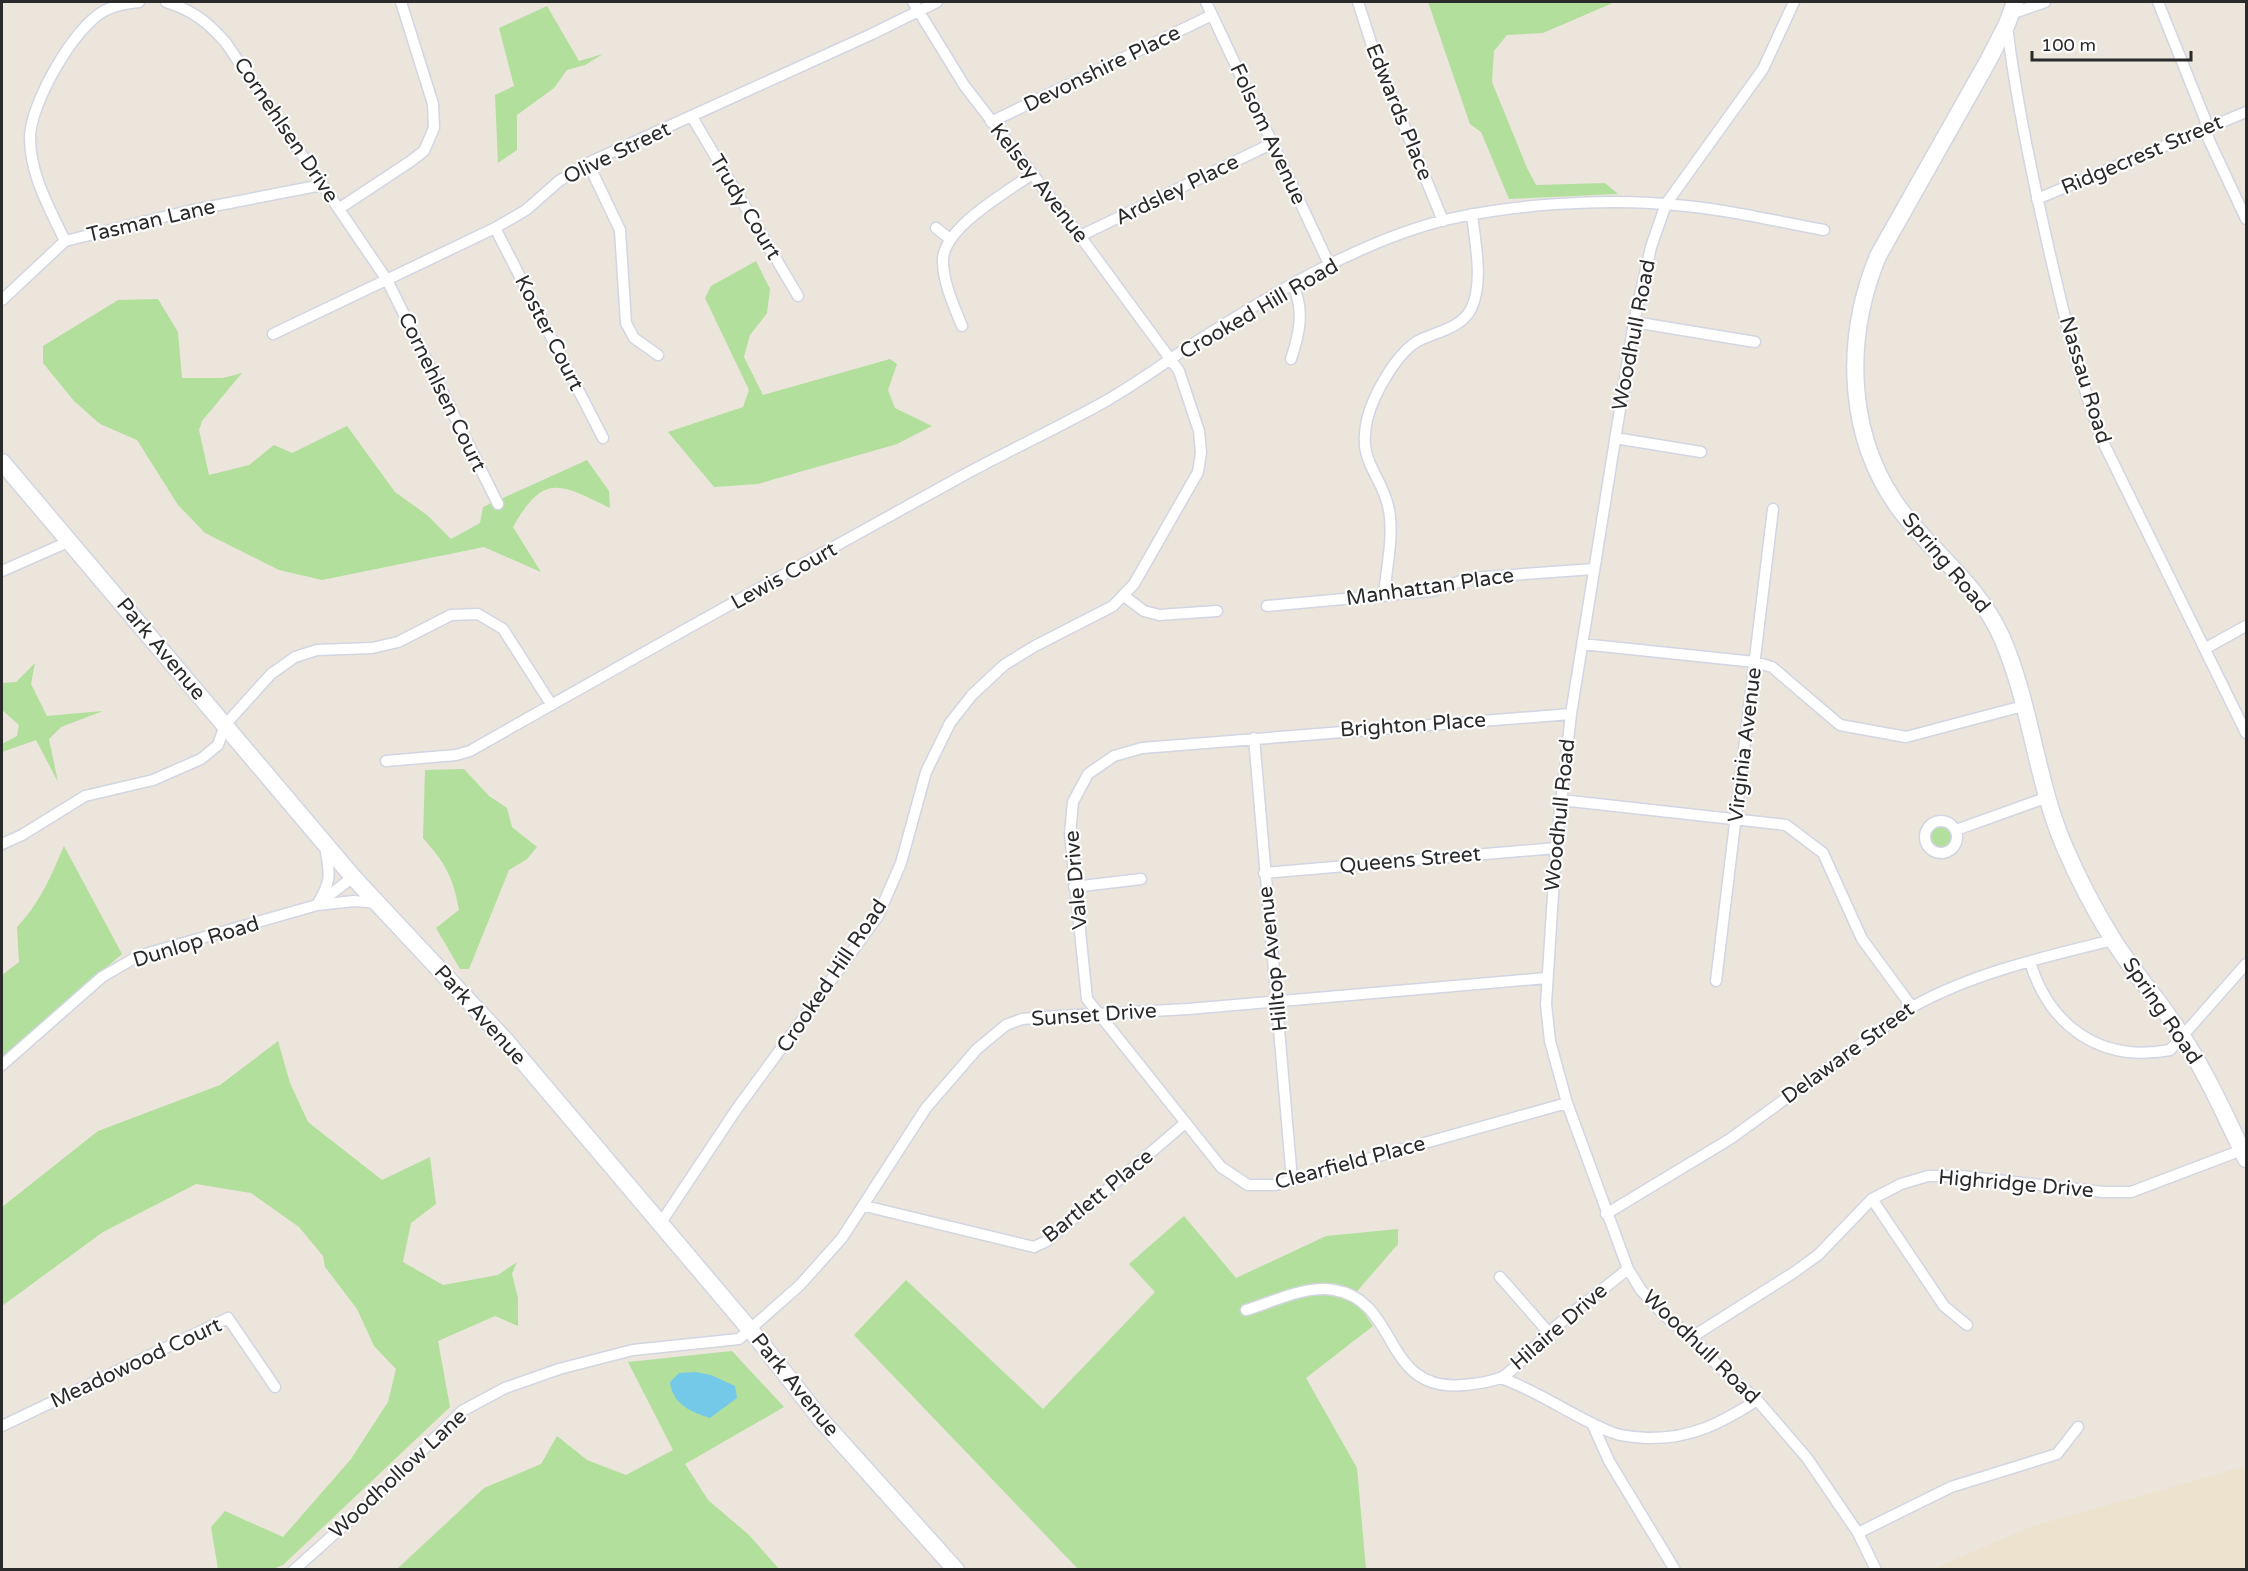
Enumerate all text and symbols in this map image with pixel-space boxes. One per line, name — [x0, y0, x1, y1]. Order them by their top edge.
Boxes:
street label: Devonshire Place — [1020, 20, 1184, 118]
scale bar — [2032, 24, 2191, 62]
text: 100 m — [2041, 34, 2096, 56]
street label: Edwards Place — [1360, 40, 1438, 184]
street label: Cornehlsen Drive — [228, 53, 344, 207]
street label: Folsom Avenue — [1224, 60, 1312, 209]
street label: Ridgecrest Street — [2058, 110, 2226, 200]
street label: Olive Street — [560, 116, 674, 190]
street label: Kelsey Avenue — [985, 118, 1094, 248]
street label: Ardsley Place — [1111, 149, 1243, 231]
street label: Trudy Court — [704, 150, 786, 264]
street label: Tasman Lane — [84, 194, 218, 248]
street label: Crooked Hill Road — [1175, 253, 1343, 365]
street label: Woodhull Road — [1607, 257, 1661, 413]
street label: Koster Court — [509, 271, 589, 395]
street label: Cornehlsen Court — [393, 308, 491, 476]
street label: Nassau Road — [2054, 313, 2116, 447]
street label: Spring Road — [1897, 508, 1995, 618]
street label: Lewis Court — [727, 537, 841, 615]
street label: Manhattan Place — [1344, 563, 1516, 611]
street label: Park Avenue — [111, 593, 211, 705]
street label: Virginia Avenue — [1723, 666, 1767, 824]
street label: Brighton Place — [1339, 707, 1487, 743]
street label: Woodhull Road — [1540, 737, 1580, 893]
street label: Vale Drive — [1059, 829, 1093, 931]
street label: Queens Street — [1338, 841, 1482, 879]
street label: Hilltop Avenue — [1253, 885, 1293, 1033]
street label: Crooked Hill Road — [772, 895, 892, 1057]
street label: Dunlop Road — [130, 911, 262, 973]
street label: Spring Road — [2117, 953, 2207, 1069]
street label: Park Avenue — [429, 960, 531, 1070]
street label: Delaware Street — [1777, 997, 1919, 1109]
street label: Sunset Drive — [1031, 998, 1158, 1032]
street label: Clearfield Place — [1272, 1131, 1428, 1195]
street label: Bartlett Place — [1038, 1144, 1158, 1248]
street label: Highridge Drive — [1937, 1165, 2095, 1203]
street label: Hilaire Drive — [1506, 1278, 1613, 1376]
street label: Woodhull Road — [1637, 1285, 1765, 1409]
street label: Meadowood Court — [46, 1312, 226, 1414]
street label: Park Avenue — [746, 1328, 844, 1442]
street label: Woodhollow Lane — [324, 1404, 472, 1544]

